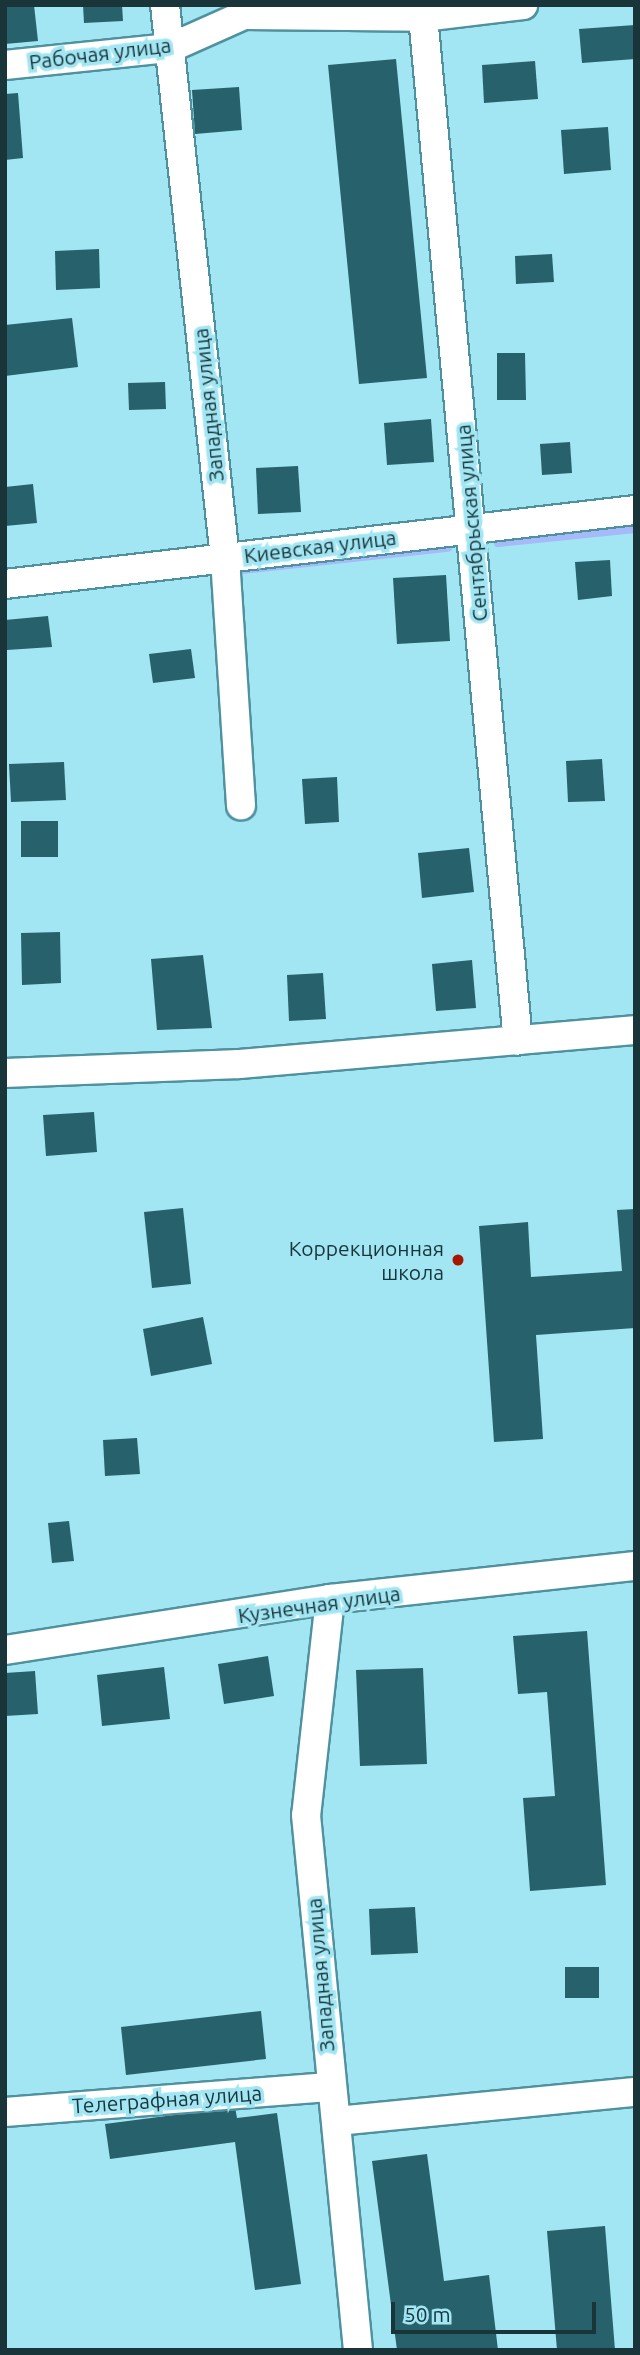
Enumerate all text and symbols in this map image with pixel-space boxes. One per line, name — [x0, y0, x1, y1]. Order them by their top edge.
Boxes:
street label: Рабочая улица — [27, 32, 173, 74]
street label: Западная улица — [187, 327, 229, 483]
street label: Сентябрьская улица — [450, 423, 492, 623]
street label: Киевская улица — [242, 524, 398, 568]
place label: Коррекционная школа — [289, 1235, 444, 1285]
marker: Коррекционная школа — [450, 1252, 466, 1268]
street label: Кузнечная улица — [236, 1580, 402, 1628]
street label: Западная улица — [301, 1897, 339, 2053]
street label: Телеграфная улица — [71, 2080, 263, 2118]
scale bar — [395, 2288, 600, 2332]
text: 50 m — [404, 2302, 451, 2326]

